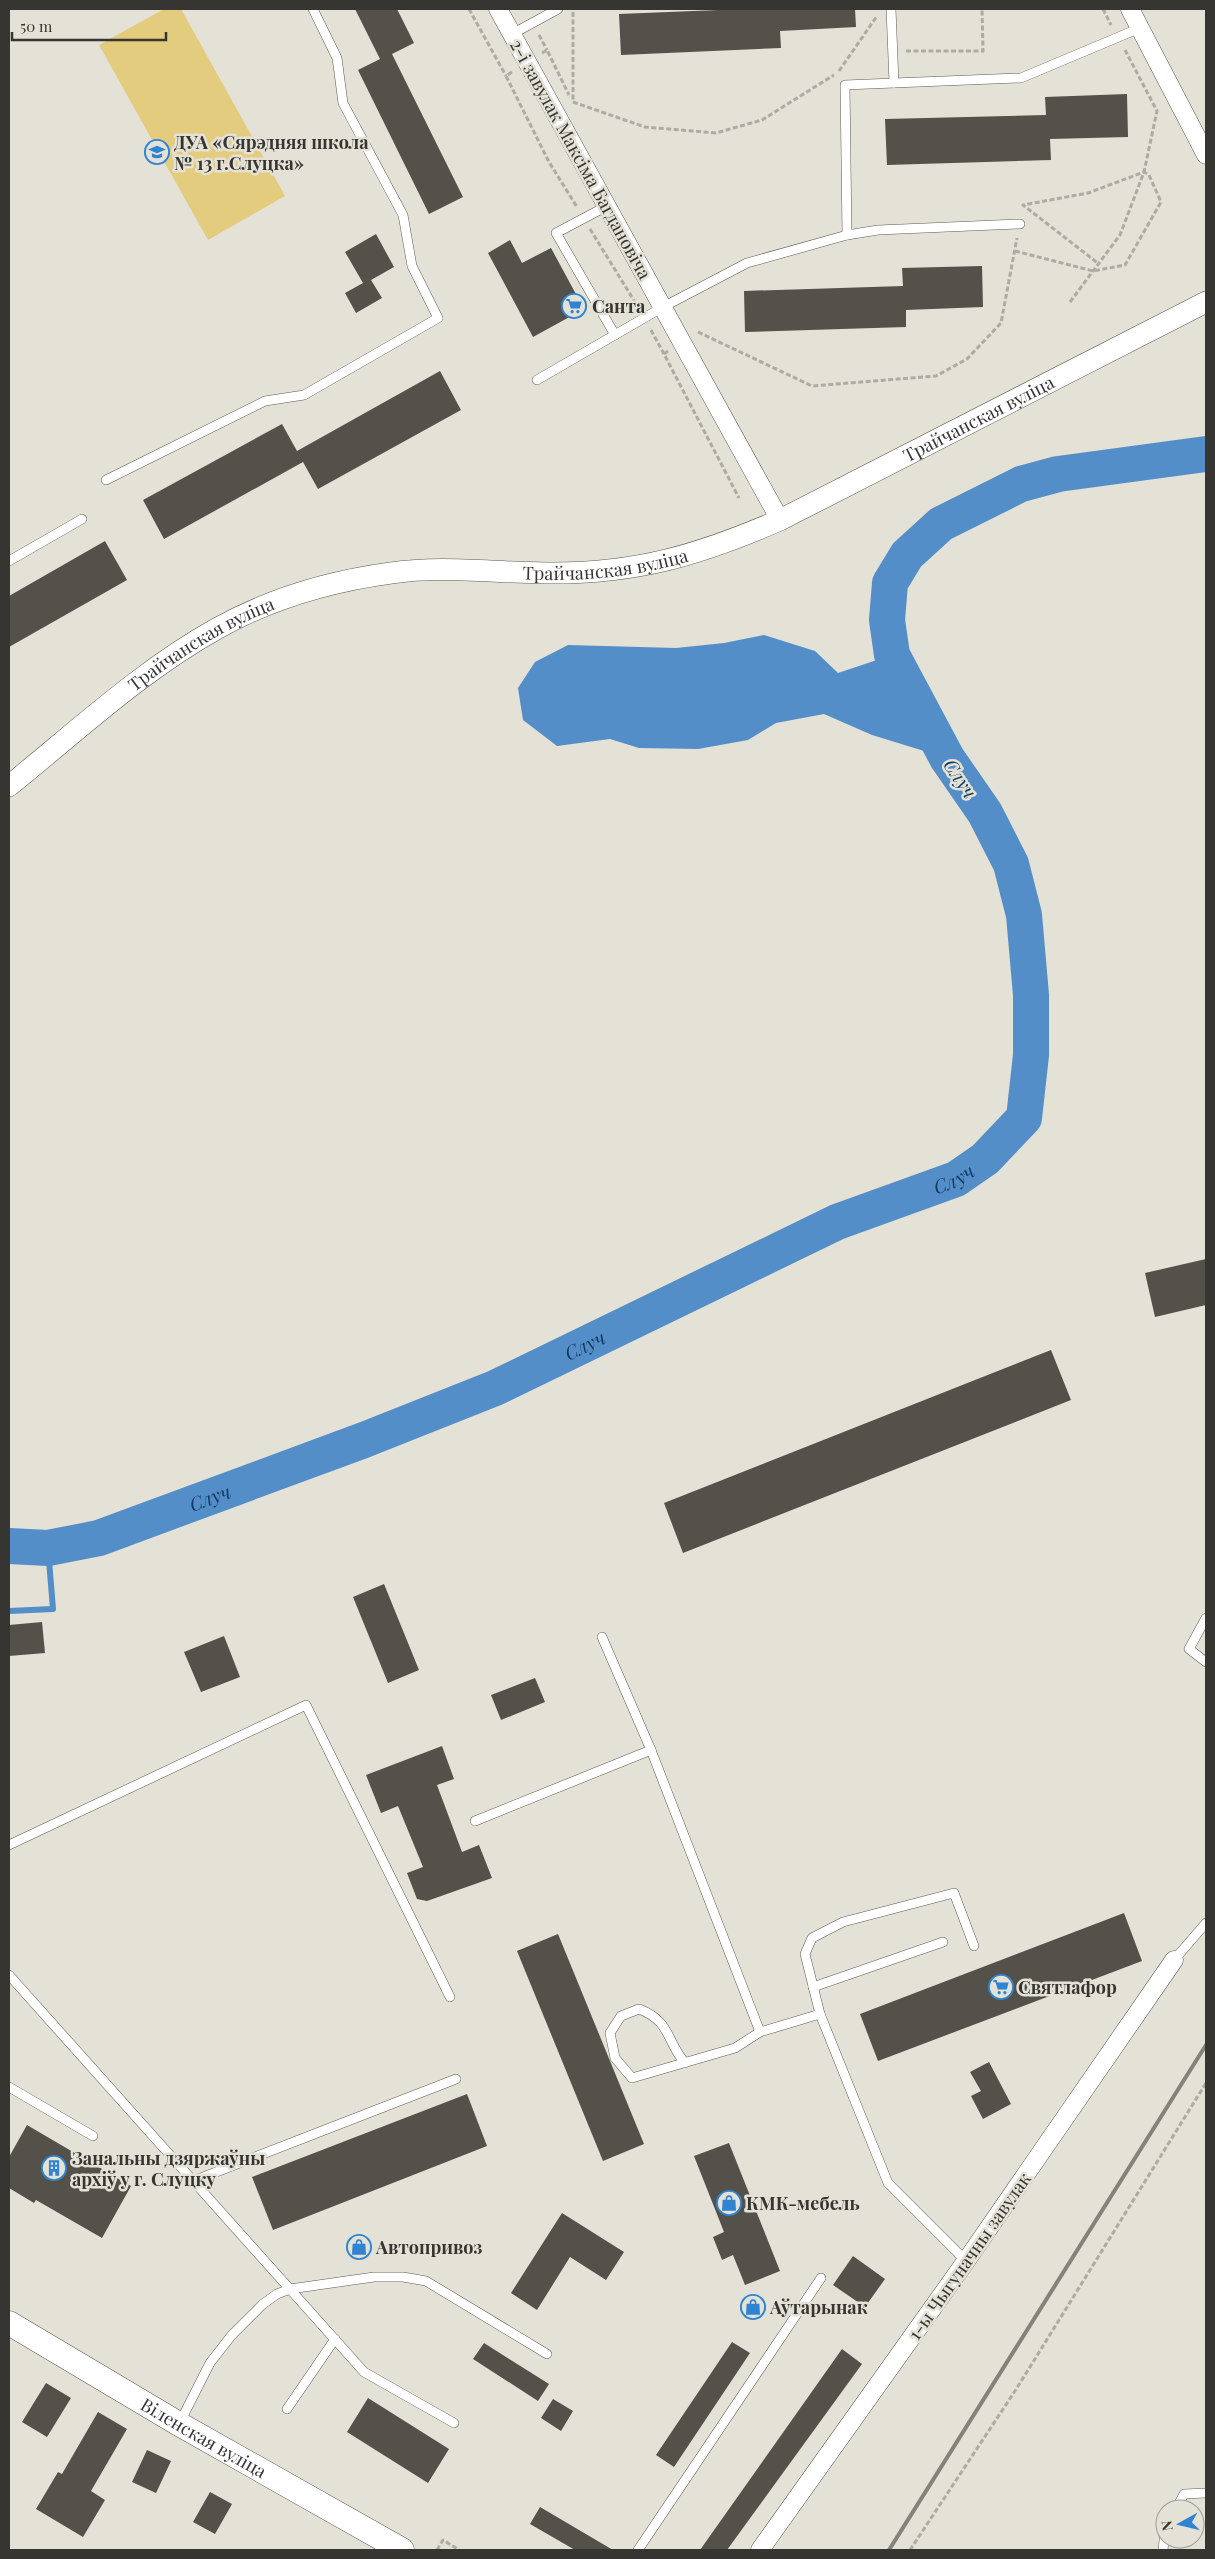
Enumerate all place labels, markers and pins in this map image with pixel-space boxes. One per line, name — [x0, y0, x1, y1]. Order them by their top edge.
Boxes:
place label: ДУА «Сярэдняя школа № 13 г.Слуцка» — [174, 130, 369, 175]
school or university icon: ДУА «Сярэдняя школа № 13 г.Слуцка» — [144, 139, 170, 165]
supermarket icon: Санта — [561, 293, 587, 319]
place label: Санта — [592, 294, 646, 318]
supermarket icon: Святлафор — [988, 1974, 1014, 2000]
place label: Святлафор — [1018, 1975, 1117, 1999]
place label: Занальны дзяржаўны архіў у г. Слуцку — [72, 2146, 265, 2191]
building icon: Занальны дзяржаўны архіў у г. Слуцку — [41, 2155, 67, 2181]
shop icon: КМК-мебель — [716, 2190, 742, 2216]
place label: КМК-мебель — [746, 2191, 860, 2215]
shop icon: Автопривоз — [346, 2234, 372, 2260]
place label: Автопривоз — [375, 2235, 482, 2259]
shop icon: Аўтарынак — [740, 2294, 766, 2320]
place label: Аўтарынак — [769, 2295, 868, 2319]

